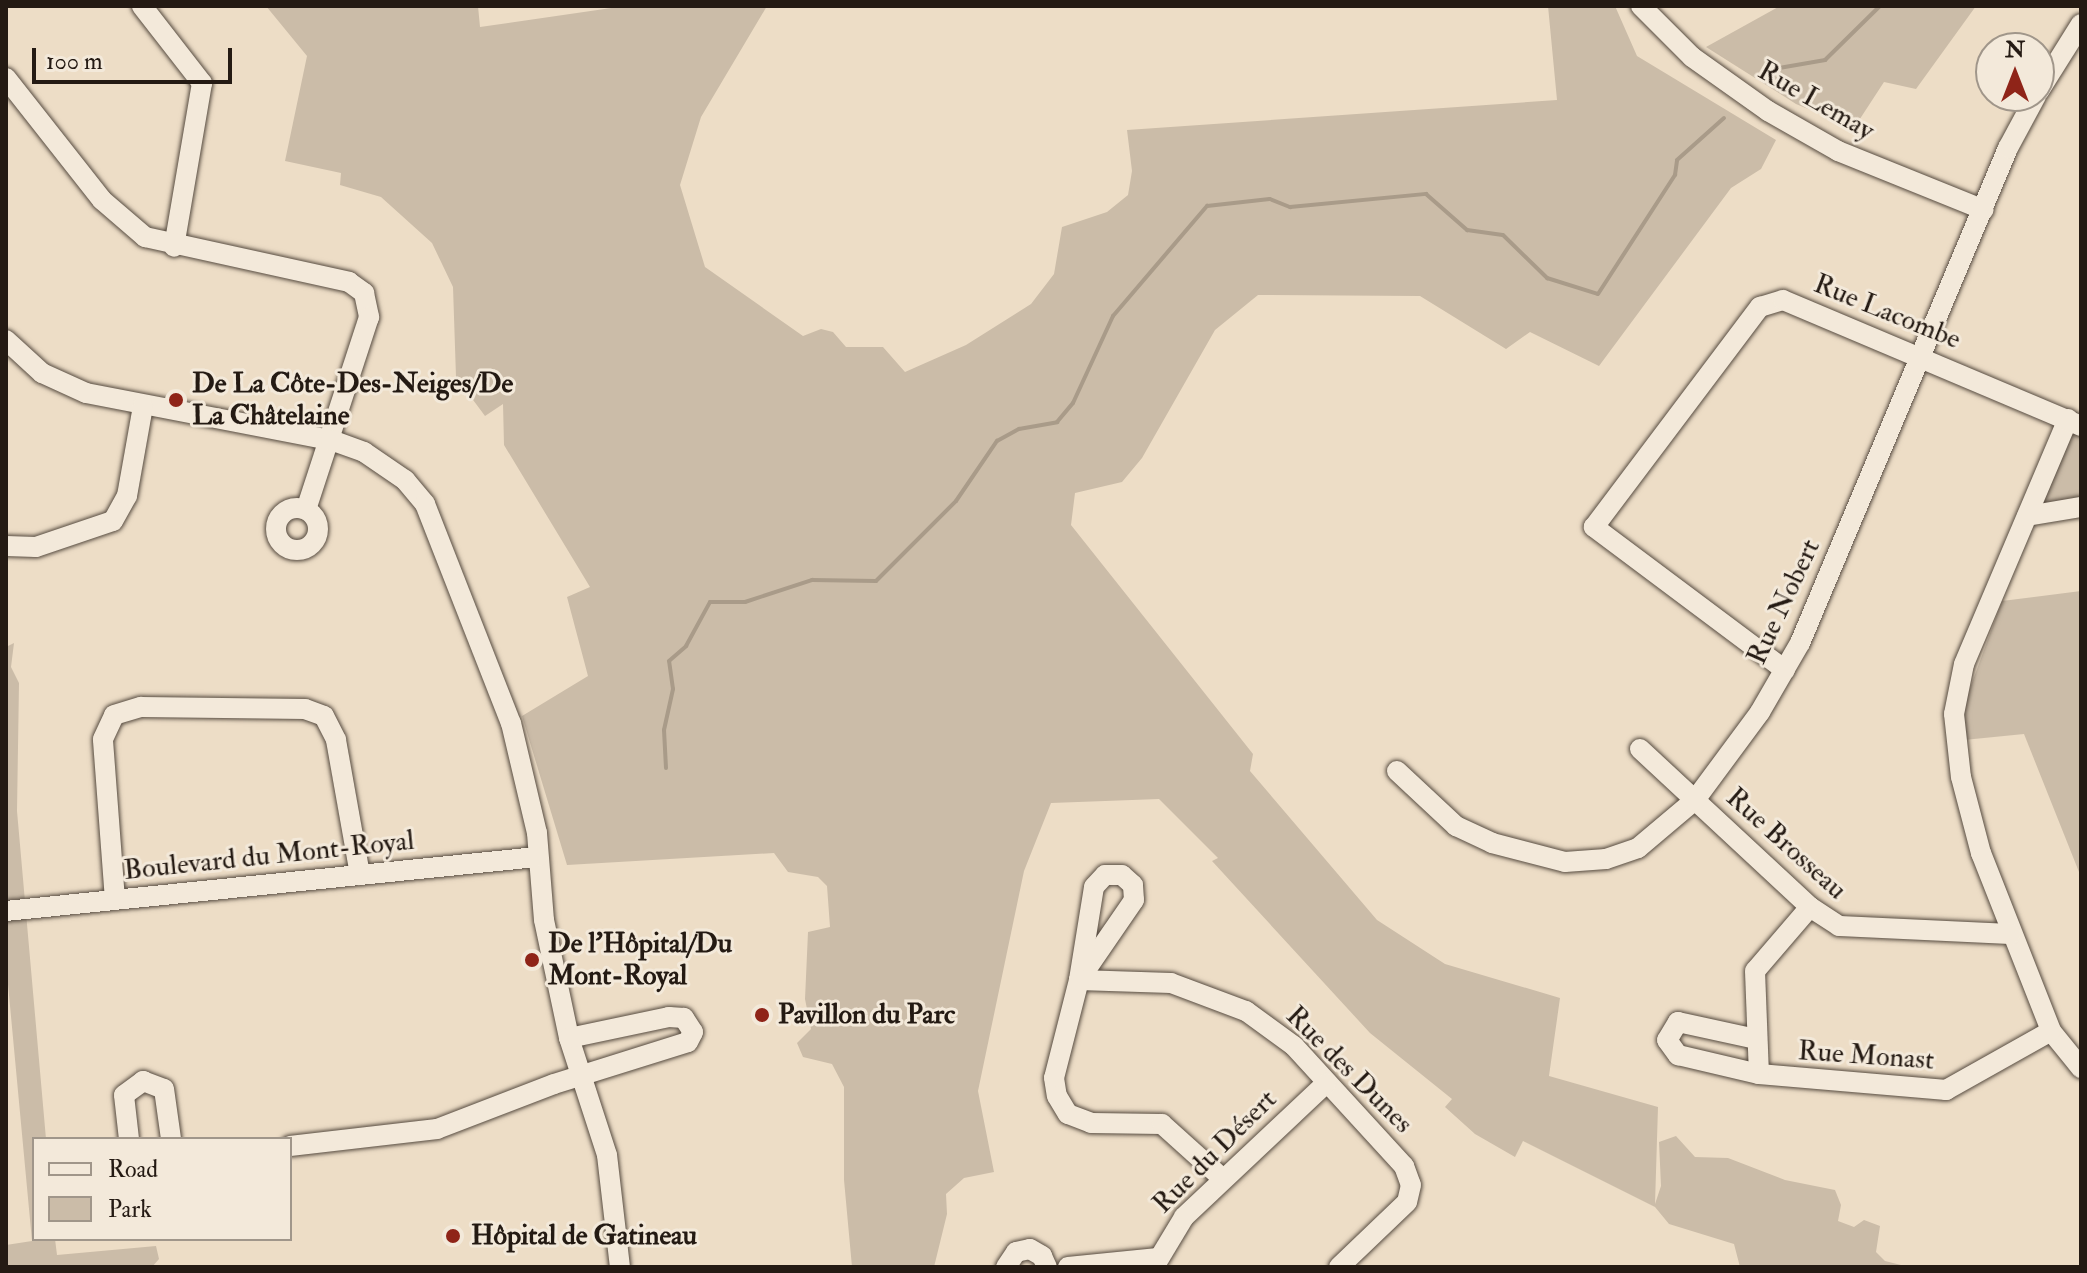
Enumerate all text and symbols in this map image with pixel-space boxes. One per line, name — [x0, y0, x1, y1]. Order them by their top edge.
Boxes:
scale bar — [36, 32, 236, 82]
north arrow — [1975, 32, 2055, 112]
text: N — [2005, 36, 2025, 64]
text: 100 m — [46, 46, 103, 77]
street label: Rue Lemay — [1752, 54, 1880, 148]
street label: Rue Lacombe — [1809, 267, 1965, 357]
place label: De La Côte-Des-Neiges/De La Châtelaine — [192, 367, 513, 433]
marker: De La Côte-Des-Neiges/De La Châtelaine — [167, 391, 185, 409]
street label: Rue Nobert — [1740, 534, 1828, 670]
street label: Rue Brosseau — [1719, 781, 1853, 907]
street label: Boulevard du Mont-Royal — [122, 824, 416, 888]
place label: De l'Hôpital/Du Mont-Royal — [548, 927, 732, 993]
marker: De l'Hôpital/Du Mont-Royal — [523, 951, 541, 969]
place label: Pavillon du Parc — [778, 998, 955, 1032]
street label: Rue des Dunes — [1278, 999, 1420, 1141]
marker: Pavillon du Parc — [753, 1006, 771, 1024]
street label: Rue Monast — [1797, 1034, 1935, 1078]
street label: Rue du Désert — [1146, 1083, 1284, 1221]
legend — [32, 1137, 292, 1241]
text: Road — [108, 1154, 158, 1185]
text: Park — [108, 1194, 152, 1225]
place label: Hôpital de Gatineau — [471, 1219, 697, 1253]
marker: Hôpital de Gatineau — [442, 1225, 464, 1247]

